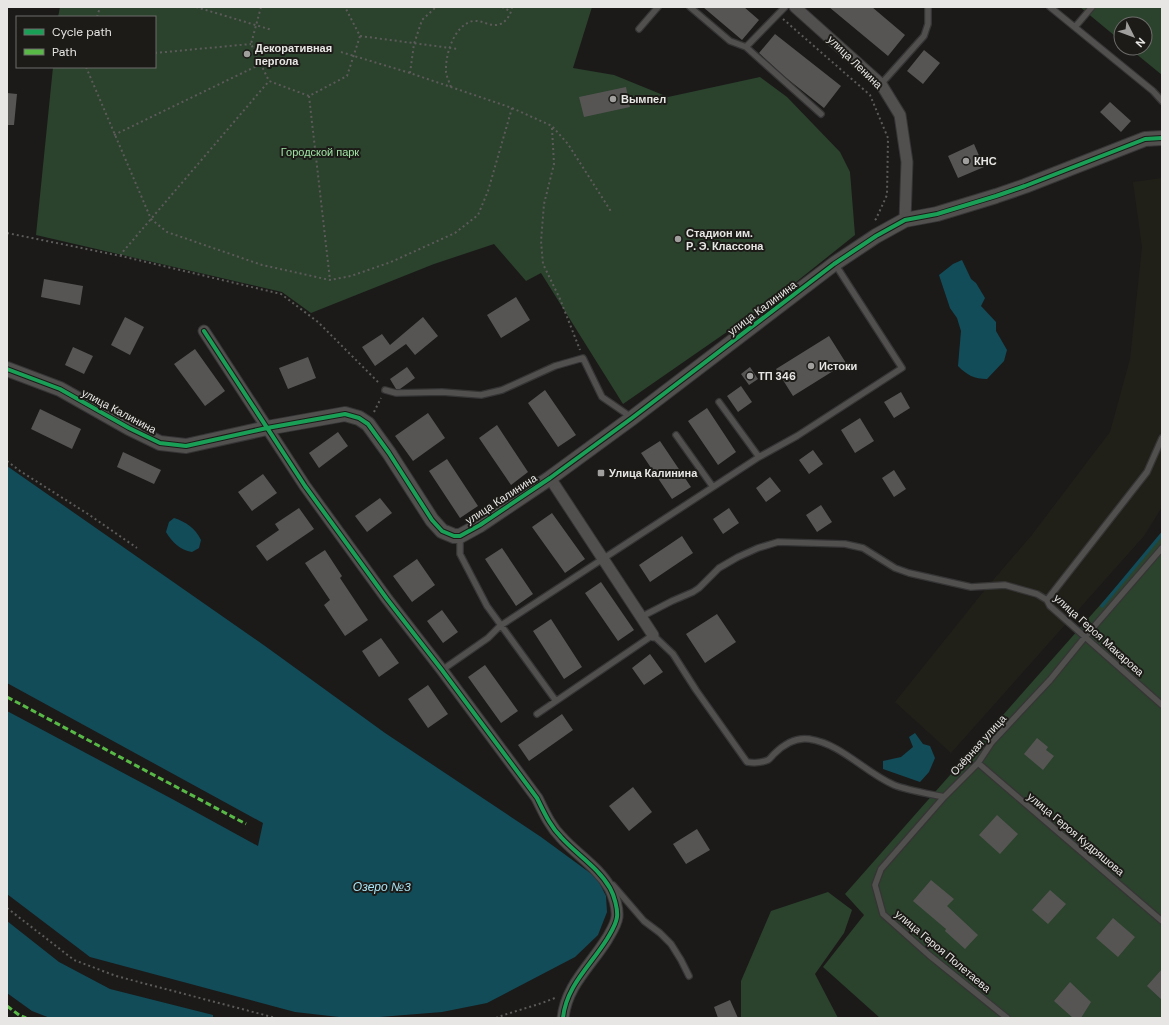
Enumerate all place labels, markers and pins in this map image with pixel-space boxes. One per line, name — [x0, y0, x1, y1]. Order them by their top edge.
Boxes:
place label: Декоративная пергола — [255, 41, 332, 68]
marker: Декоративная пергола — [242, 49, 252, 59]
place label: Вымпел — [621, 92, 666, 106]
marker: Вымпел — [608, 94, 618, 104]
place label: КНС — [974, 154, 997, 168]
marker: КНС — [961, 156, 971, 166]
place label: Стадион им. Р. Э. Классона — [686, 226, 764, 253]
marker: Стадион им. Р. Э. Классона — [673, 234, 683, 244]
place label: Истоки — [819, 359, 857, 373]
marker: Истоки — [806, 361, 816, 371]
place label: ТП 346 — [758, 369, 796, 383]
marker: ТП 346 — [745, 371, 755, 381]
place label: Улица Калинина — [609, 466, 698, 480]
marker: Улица Калинина — [596, 468, 606, 478]

